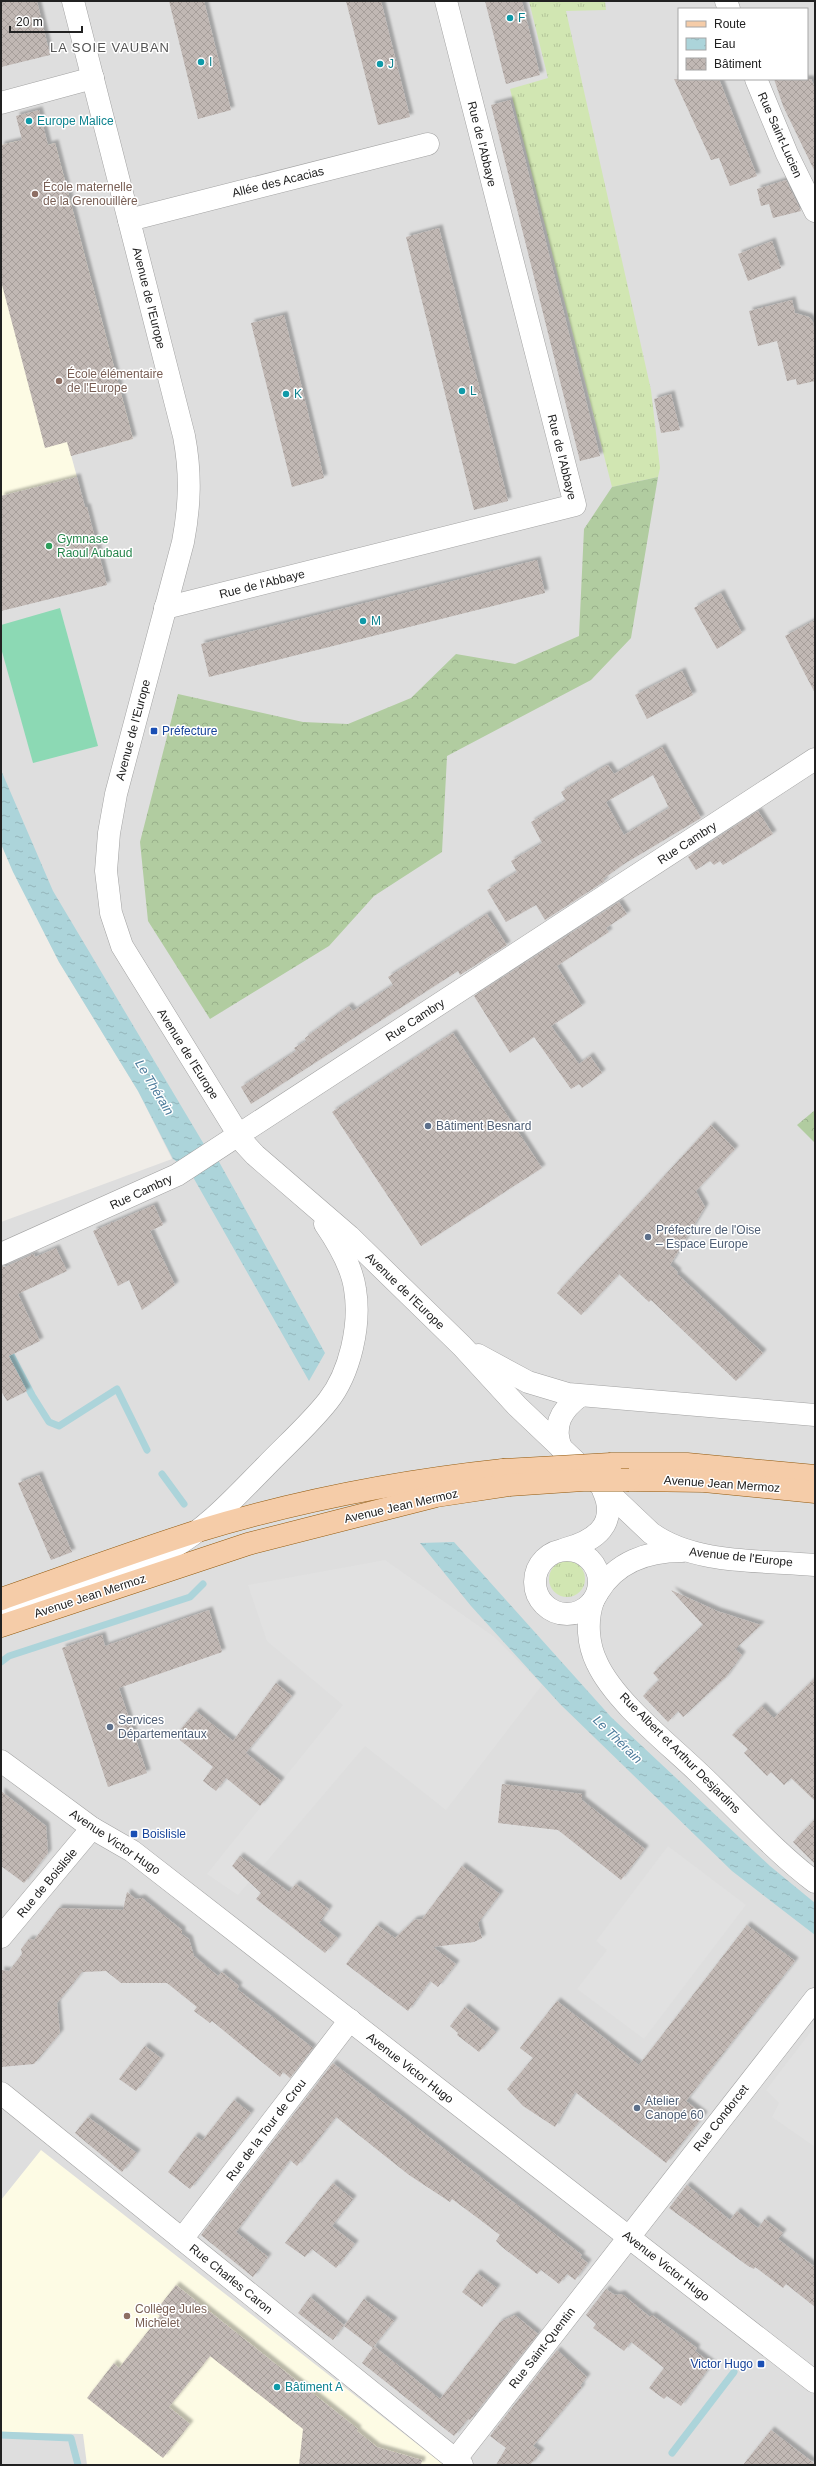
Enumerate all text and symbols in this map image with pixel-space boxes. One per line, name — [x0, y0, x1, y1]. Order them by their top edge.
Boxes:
scale bar — [10, 8, 82, 34]
legend — [678, 8, 808, 80]
place label: F — [518, 11, 525, 25]
marker: F — [505, 13, 515, 23]
text: 20 m — [16, 15, 43, 29]
text: Route — [714, 17, 746, 31]
text: Eau — [714, 37, 735, 51]
district label: LA SOIE VAUBAN — [50, 40, 170, 55]
place label: I — [209, 55, 212, 69]
marker: I — [196, 57, 206, 67]
place label: J — [388, 57, 394, 71]
text: Bâtiment — [714, 57, 762, 71]
marker: J — [375, 59, 385, 69]
street label: Rue Saint-Lucien — [755, 90, 805, 180]
street label: Rue de l'Abbaye — [465, 100, 499, 189]
place label: Europe Malice — [37, 114, 114, 128]
marker: Europe Malice — [24, 116, 34, 126]
street label: Allée des Acacias — [231, 164, 325, 200]
place label: École maternelle de la Grenouillère — [43, 179, 138, 208]
marker: École maternelle de la Grenouillère — [30, 189, 40, 199]
street label: Avenue de l'Europe — [130, 246, 168, 351]
place label: École élémentaire de l'Europe — [67, 366, 163, 395]
marker: École élémentaire de l'Europe — [54, 376, 64, 386]
place label: L — [470, 384, 477, 398]
marker: L — [457, 386, 467, 396]
place label: K — [294, 387, 302, 401]
marker: K — [281, 389, 291, 399]
street label: Rue de l'Abbaye — [545, 413, 579, 502]
place label: Gymnase Raoul Aubaud — [57, 532, 132, 560]
marker: Gymnase Raoul Aubaud — [44, 541, 54, 551]
street label: Rue de l'Abbaye — [218, 567, 307, 601]
place label: M — [371, 614, 381, 628]
marker: M — [358, 616, 368, 626]
street label: Avenue de l'Europe — [113, 678, 153, 782]
place label: Préfecture — [162, 724, 218, 738]
marker: Préfecture — [149, 726, 159, 736]
street label: Rue Cambry — [655, 819, 719, 867]
street label: Rue Cambry — [383, 996, 447, 1044]
street label: Avenue de l'Europe — [154, 1006, 222, 1102]
water label: Le Thérain — [132, 1057, 177, 1118]
place label: Bâtiment Besnard — [436, 1119, 531, 1133]
marker: Bâtiment Besnard — [423, 1121, 433, 1131]
street label: Rue Cambry — [108, 1171, 174, 1213]
place label: Préfecture de l'Oise – Espace Europe — [656, 1223, 761, 1251]
marker: Préfecture de l'Oise – Espace Europe — [643, 1232, 653, 1242]
street label: Avenue de l'Europe — [363, 1250, 448, 1332]
street label: Avenue Jean Mermoz — [663, 1473, 781, 1495]
street label: Avenue Jean Mermoz — [343, 1486, 459, 1526]
street label: Avenue de l'Europe — [688, 1545, 794, 1569]
street label: Avenue Jean Mermoz — [32, 1571, 148, 1621]
street label: Rue Albert et Arthur Desjardins — [617, 1690, 743, 1816]
water label: Le Thérain — [590, 1712, 645, 1766]
place label: Services Départementaux — [118, 1713, 207, 1741]
marker: Services Départementaux — [105, 1722, 115, 1732]
street label: Avenue Victor Hugo — [67, 1806, 163, 1878]
place label: Boislisle — [142, 1827, 186, 1841]
marker: Boislisle — [129, 1829, 139, 1839]
street label: Rue de Boislisle — [14, 1845, 80, 1920]
street label: Avenue Victor Hugo — [364, 2030, 456, 2106]
street label: Rue de la Tour de Crou — [223, 2076, 309, 2184]
street label: Rue Condorcet — [691, 2081, 752, 2154]
place label: Atelier Canopé 60 — [645, 2094, 704, 2122]
marker: Atelier Canopé 60 — [632, 2103, 642, 2113]
street label: Avenue Victor Hugo — [620, 2228, 712, 2304]
street label: Rue Charles Caron — [187, 2241, 275, 2317]
place label: Collège Jules Michelet — [135, 2302, 207, 2330]
street label: Rue Saint-Quentin — [506, 2305, 578, 2391]
marker: Collège Jules Michelet — [122, 2311, 132, 2321]
place label: Victor Hugo — [691, 2357, 753, 2371]
marker: Victor Hugo — [756, 2359, 766, 2369]
place label: Bâtiment A — [285, 2380, 343, 2394]
marker: Bâtiment A — [272, 2382, 282, 2392]

